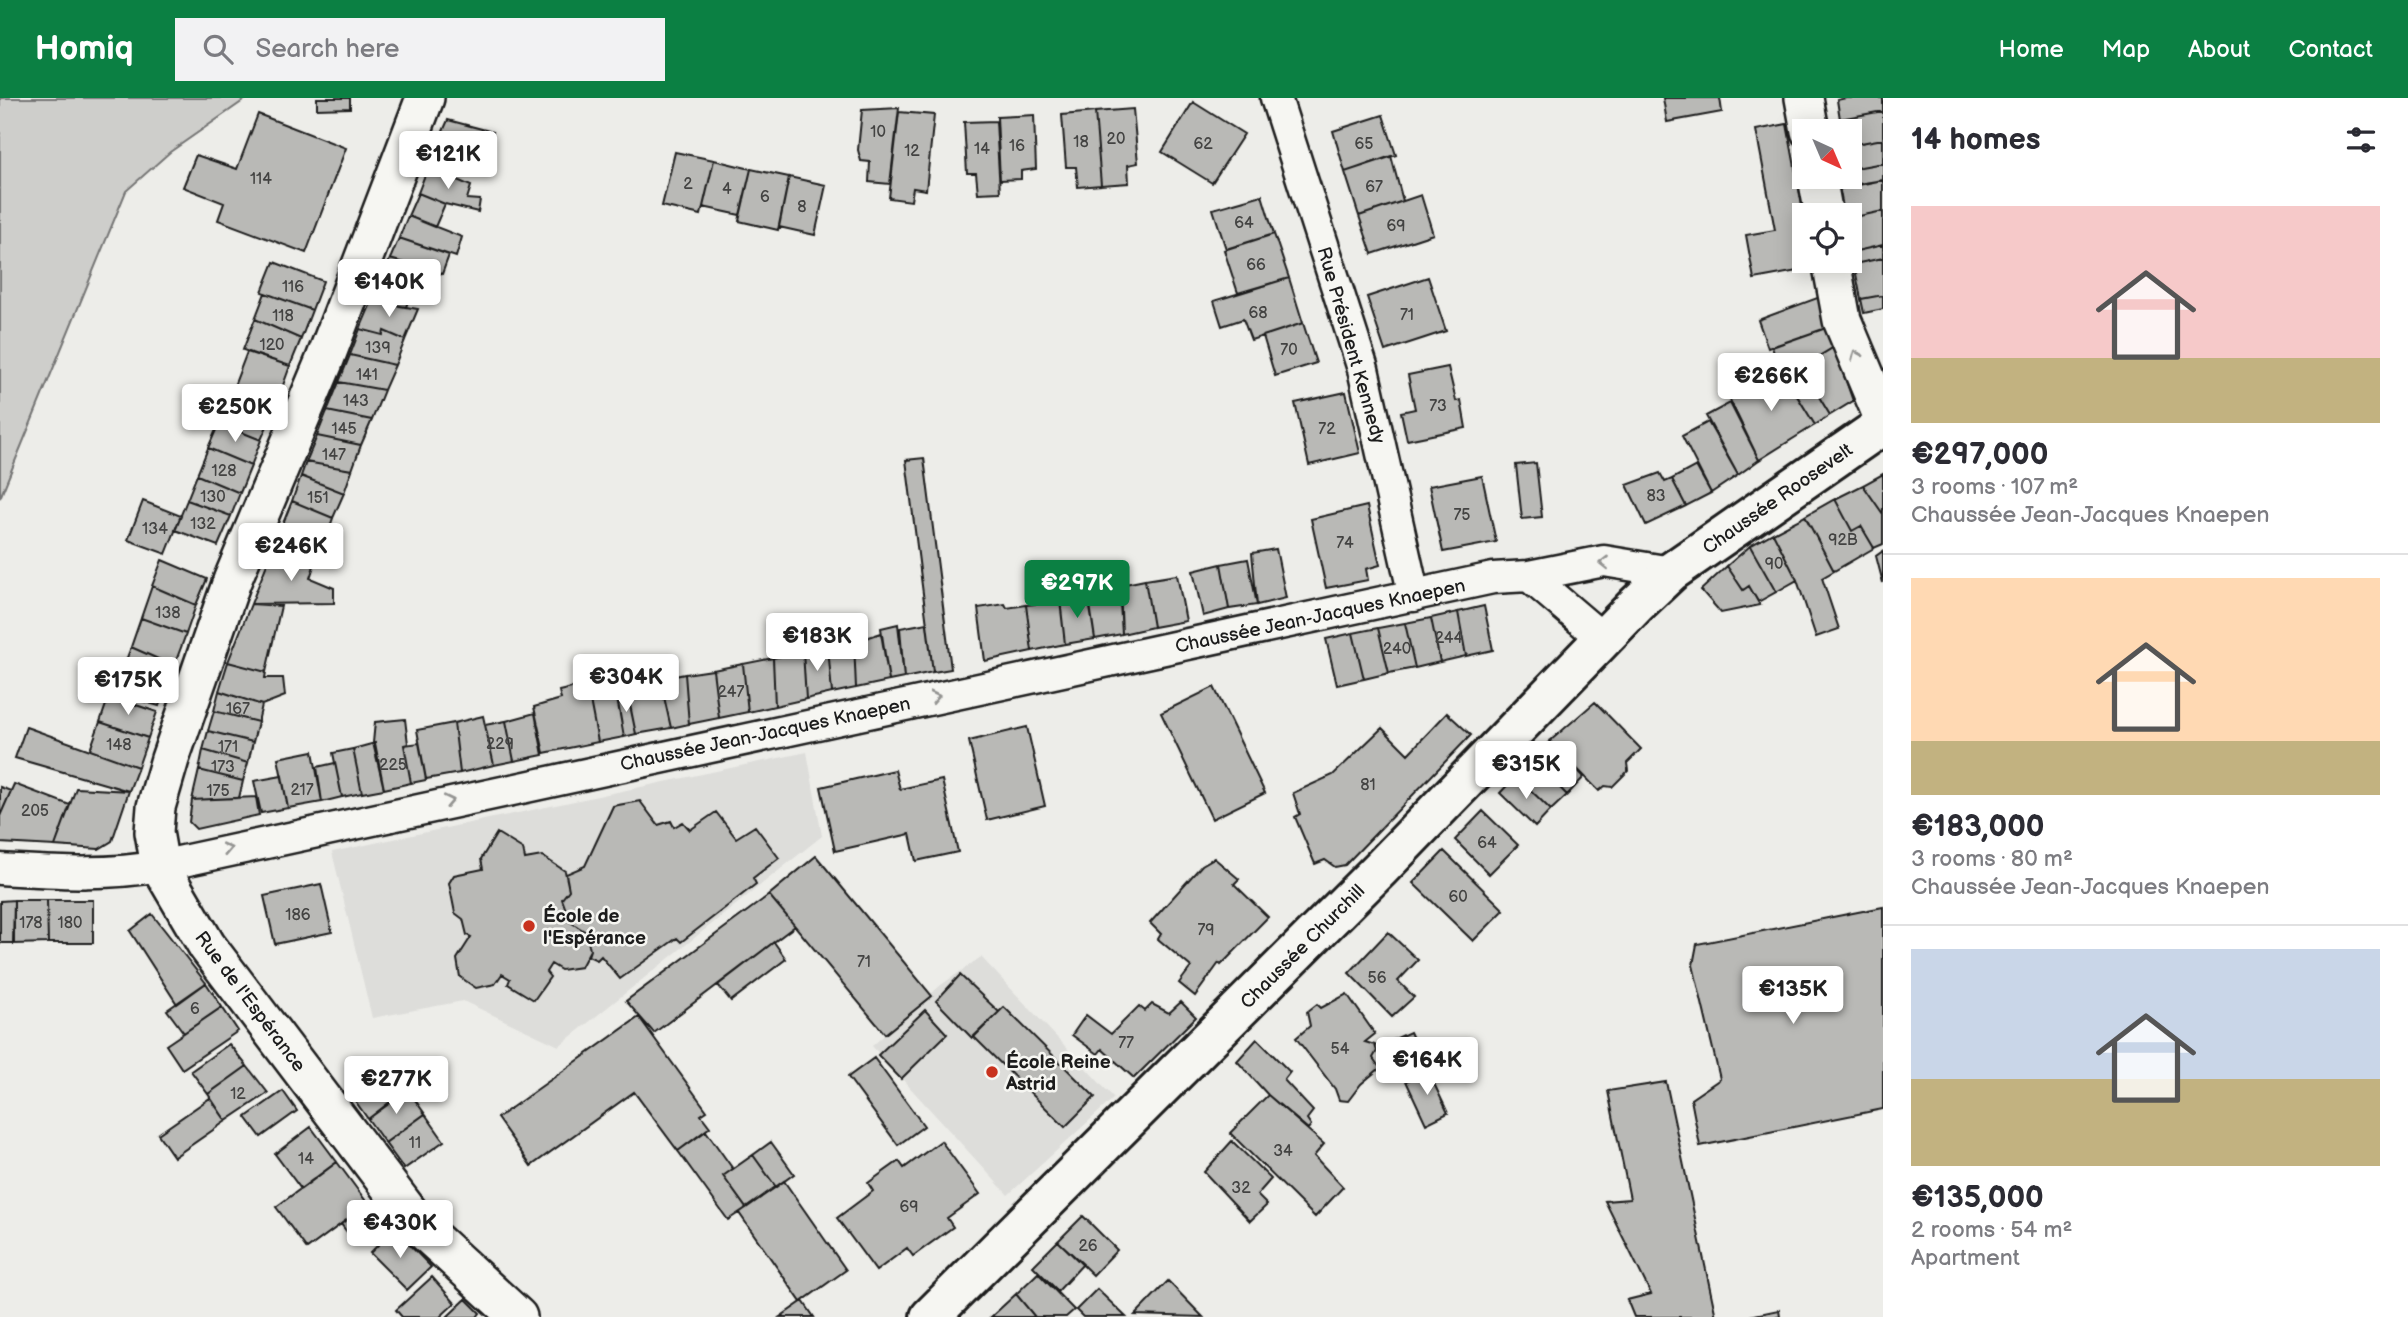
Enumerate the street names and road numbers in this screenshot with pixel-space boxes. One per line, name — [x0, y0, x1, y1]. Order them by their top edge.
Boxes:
street label: Rue Président Kennedy — [1311, 244, 1390, 447]
street label: Chaussée Roosevelt — [1698, 439, 1857, 560]
street label: Chaussée Jean-Jacques Knaepen — [1173, 574, 1468, 658]
street label: Chaussée Jean-Jacques Knaepen — [618, 692, 913, 776]
street label: Chaussée Churchill — [1236, 880, 1370, 1014]
street label: Rue de l'Espérance — [189, 927, 310, 1077]

